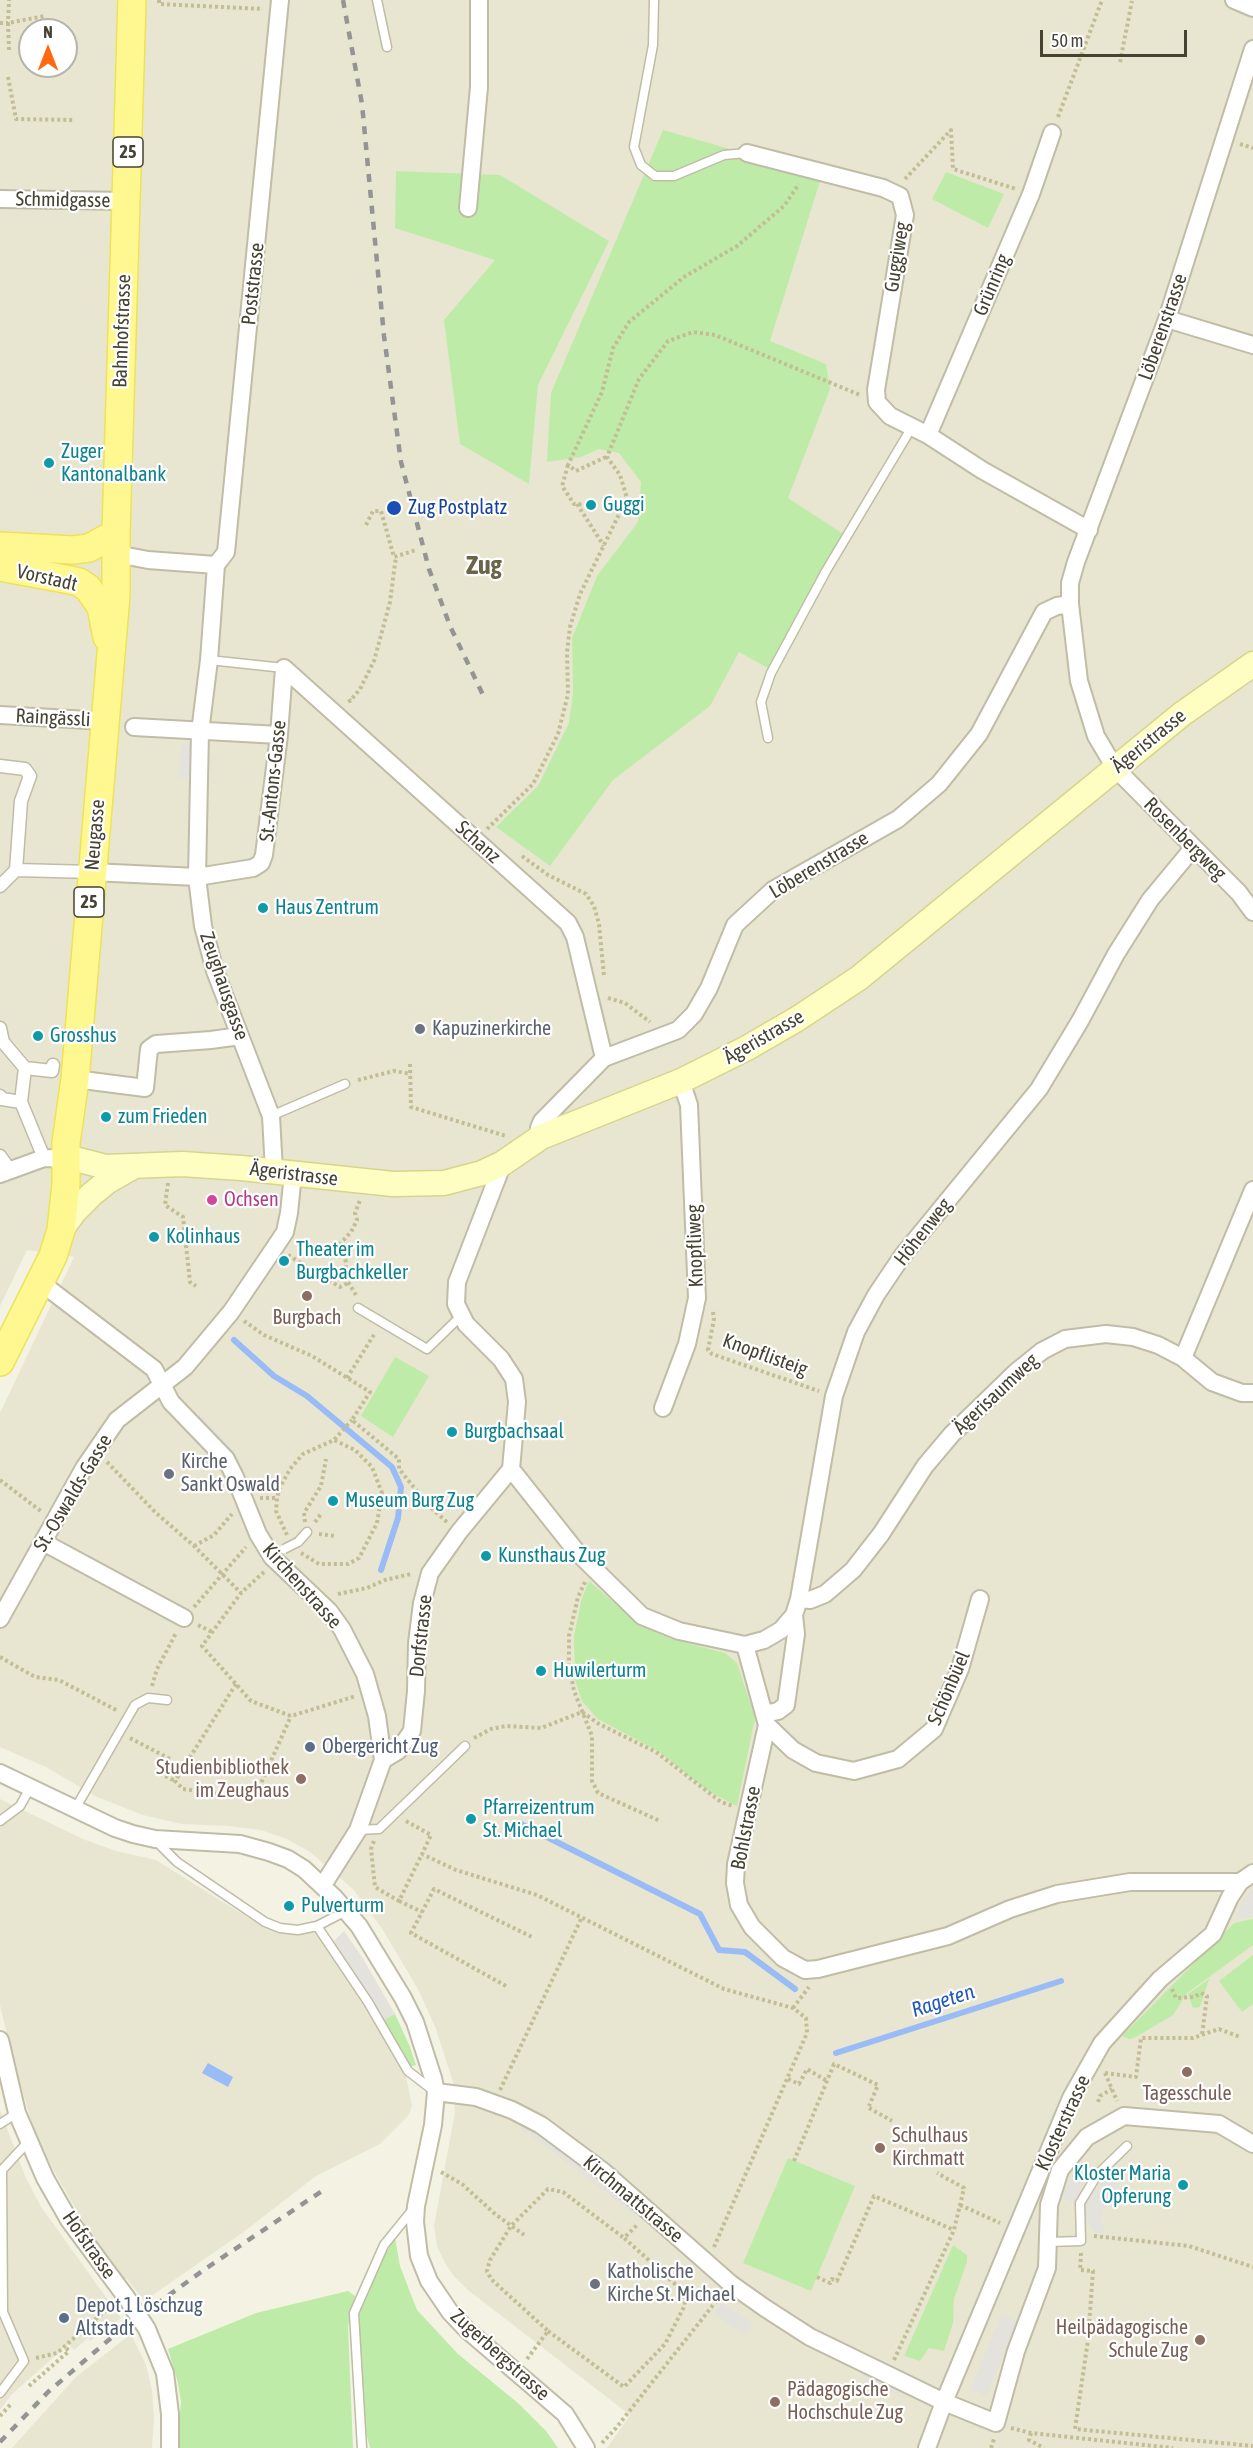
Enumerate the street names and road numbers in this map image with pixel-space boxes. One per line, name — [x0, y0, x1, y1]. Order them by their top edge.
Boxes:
road number: 25 — [113, 137, 143, 167]
street label: Schmidgasse — [15, 187, 111, 213]
street label: Guggiweg — [880, 220, 914, 294]
street label: Poststrasse — [237, 242, 269, 326]
street label: Grünring — [968, 251, 1016, 319]
street label: Löberenstrasse — [1134, 271, 1192, 383]
street label: Bahnhofstrasse — [108, 274, 136, 388]
street label: Vorstadt — [14, 559, 80, 597]
street label: Raingässli — [15, 704, 91, 732]
street label: Ägeristrasse — [1107, 704, 1191, 778]
street label: St.-Antons-Gasse — [255, 719, 291, 843]
street label: Rosenbergweg — [1139, 793, 1231, 885]
street label: Neugasse — [80, 798, 110, 872]
street label: Schanz — [451, 816, 505, 868]
street label: Löberenstrasse — [765, 826, 873, 904]
road number: 25 — [74, 887, 104, 917]
street label: Zeughausgasse — [194, 929, 254, 1043]
street label: Ägeristrasse — [720, 1005, 808, 1069]
street label: Ägeristrasse — [249, 1157, 339, 1191]
street label: Höhenweg — [889, 1194, 957, 1270]
street label: Knopfliweg — [682, 1204, 708, 1288]
street label: Knopflisteig — [719, 1329, 811, 1381]
street label: Ägerisaumweg — [949, 1349, 1043, 1439]
street label: St.-Oswalds-Gasse — [29, 1430, 117, 1556]
street label: Kirchenstrasse — [257, 1538, 347, 1634]
street label: Dorfstrasse — [405, 1594, 437, 1678]
street label: Schönbüel — [923, 1647, 975, 1729]
street label: Bohlstrasse — [726, 1784, 766, 1872]
street label: Klosterstrasse — [1030, 2071, 1096, 2175]
street label: Kirchmattstrasse — [578, 2150, 688, 2248]
street label: Hofstrasse — [57, 2206, 121, 2284]
street label: Zugerbergstrasse — [445, 2304, 555, 2406]

